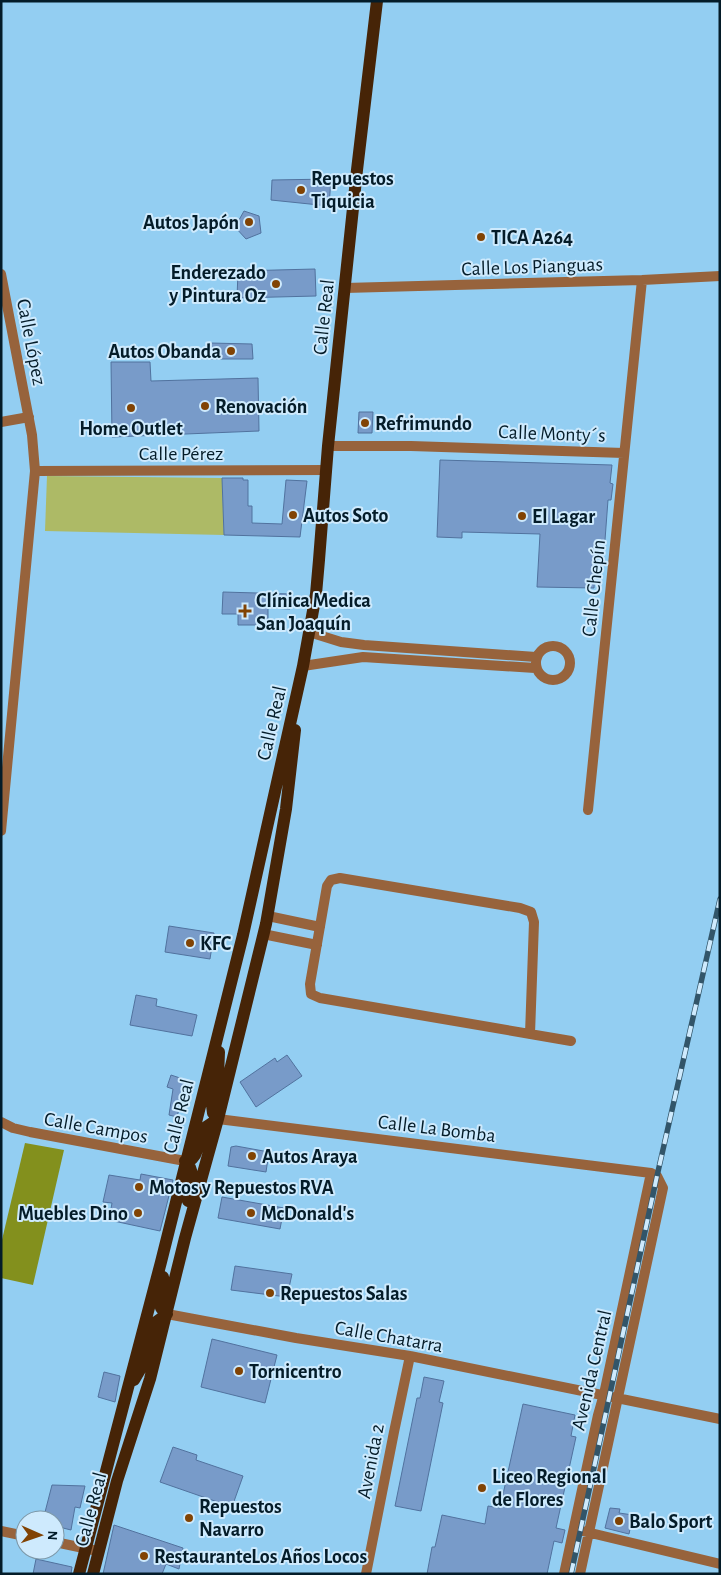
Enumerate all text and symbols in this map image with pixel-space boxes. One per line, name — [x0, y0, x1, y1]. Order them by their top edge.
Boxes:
place label: Repuestos Tiquicia — [311, 169, 394, 212]
marker: Repuestos Tiquicia — [295, 184, 307, 196]
place label: Autos Japón — [143, 213, 239, 233]
marker: Autos Japón — [243, 216, 255, 228]
place label: TICA A264 — [491, 228, 573, 248]
marker: TICA A264 — [475, 231, 487, 243]
street label: Calle Los Pianguas — [461, 255, 603, 279]
place label: Enderezado y Pintura Oz — [168, 263, 266, 306]
marker: Enderezado y Pintura Oz — [270, 278, 282, 290]
street label: Calle Real — [310, 278, 338, 356]
street label: Calle López — [13, 297, 49, 387]
place label: Autos Obanda — [108, 342, 221, 362]
marker: Autos Obanda — [225, 345, 237, 357]
place label: Renovación — [215, 397, 307, 417]
marker: Renovación — [199, 400, 211, 412]
marker: Home Outlet — [125, 402, 137, 414]
place label: Refrimundo — [375, 414, 472, 434]
marker: Refrimundo — [359, 417, 371, 429]
place label: Home Outlet — [79, 419, 183, 439]
street label: Calle Monty´s — [498, 422, 606, 446]
street label: Calle Pérez — [139, 444, 223, 464]
place label: Autos Soto — [303, 506, 388, 526]
place label: El Lagar — [532, 507, 595, 527]
marker: Autos Soto — [287, 509, 299, 521]
marker: El Lagar — [516, 510, 528, 522]
street label: Calle Chepín — [579, 539, 609, 638]
place label: Clínica Medica San Joaquín — [256, 591, 371, 634]
marker: Clínica Medica San Joaquín — [238, 604, 252, 618]
street label: Calle Real — [254, 684, 290, 762]
place label: KFC — [200, 934, 232, 954]
marker: KFC — [184, 937, 196, 949]
street label: Calle Real — [160, 1077, 198, 1155]
street label: Calle Campos — [42, 1109, 149, 1147]
street label: Calle La Bomba — [377, 1112, 497, 1146]
place label: Autos Araya — [262, 1147, 358, 1167]
marker: Autos Araya — [246, 1150, 258, 1162]
place label: Motos y Repuestos RVA — [149, 1178, 334, 1198]
marker: Motos y Repuestos RVA — [133, 1181, 145, 1193]
place label: Muebles Dino — [18, 1204, 128, 1224]
place label: McDonald's — [261, 1204, 354, 1224]
marker: Muebles Dino — [132, 1207, 144, 1219]
marker: McDonald's — [245, 1207, 257, 1219]
place label: Repuestos Salas — [280, 1284, 408, 1304]
marker: Repuestos Salas — [264, 1287, 276, 1299]
street label: Avenida Central — [568, 1308, 616, 1432]
street label: Calle Chatarra — [333, 1318, 444, 1356]
place label: Tornicentro — [249, 1362, 342, 1382]
marker: Tornicentro — [233, 1365, 245, 1377]
street label: Avenida 2 — [354, 1422, 388, 1500]
place label: Liceo Regional de Flores — [492, 1467, 607, 1510]
street label: Calle Real — [71, 1470, 110, 1548]
marker: Liceo Regional de Flores — [476, 1482, 488, 1494]
place label: Repuestos Navarro — [199, 1497, 282, 1540]
north arrow — [15, 1510, 65, 1560]
marker: Repuestos Navarro — [183, 1512, 195, 1524]
place label: Balo Sport — [629, 1512, 712, 1532]
marker: Balo Sport — [613, 1515, 625, 1527]
text: N — [45, 1530, 59, 1541]
place label: RestauranteLos Años Locos — [154, 1547, 367, 1567]
marker: RestauranteLos Años Locos — [138, 1550, 150, 1562]

